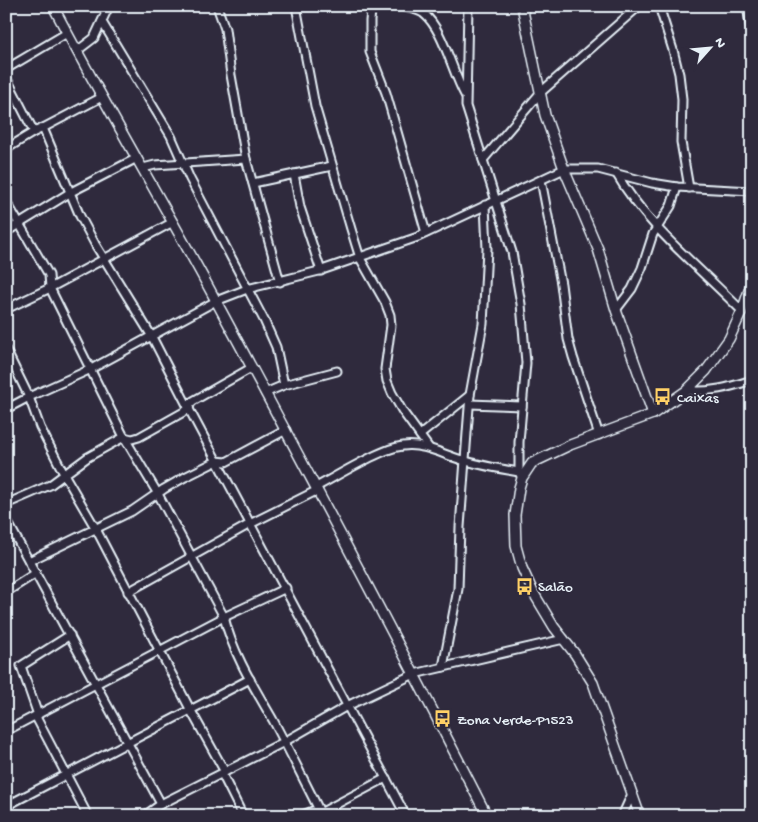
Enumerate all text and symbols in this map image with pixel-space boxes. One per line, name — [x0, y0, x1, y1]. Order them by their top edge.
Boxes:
north arrow — [686, 22, 736, 72]
text: N — [710, 35, 729, 51]
bus stop icon: Caixas — [653, 387, 673, 407]
place label: Caixas — [677, 390, 719, 408]
bus stop icon: Salão — [514, 576, 534, 596]
place label: Salão — [538, 579, 573, 597]
bus stop icon: Zona Verde-P1523 — [433, 709, 453, 729]
place label: Zona Verde-P1523 — [457, 712, 574, 730]

